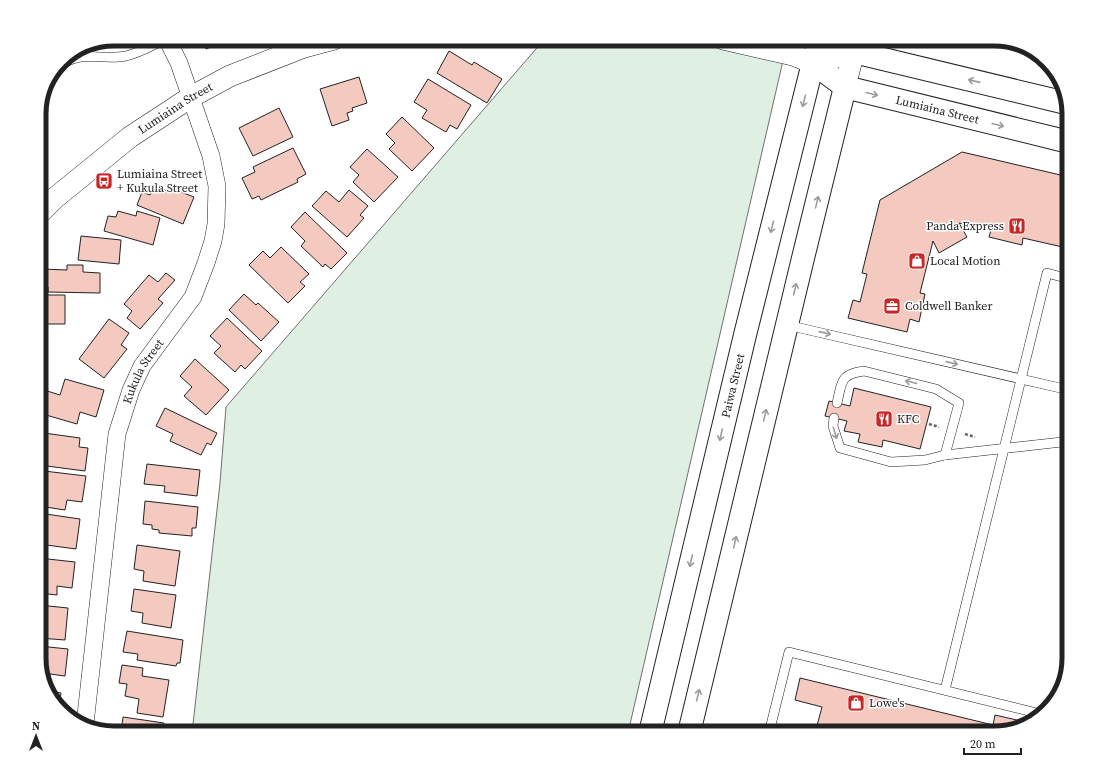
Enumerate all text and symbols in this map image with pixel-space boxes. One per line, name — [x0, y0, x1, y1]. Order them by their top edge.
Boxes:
one-way arrow — [968, 77, 981, 85]
street label: Lumiaina Street — [135, 79, 215, 138]
one-way arrow — [865, 90, 878, 98]
street label: Lumiaina Street — [894, 92, 981, 128]
one-way arrow — [800, 94, 807, 107]
one-way arrow — [991, 121, 1004, 129]
place label: Lumiaina Street + Kukula Street — [117, 166, 202, 196]
bus stop icon: Lumiaina Street + Kukula Street — [94, 171, 114, 191]
one-way arrow — [813, 196, 821, 209]
restaurant icon: Panda Express — [1007, 216, 1027, 236]
place label: Panda Express — [926, 218, 1004, 234]
one-way arrow — [768, 220, 776, 233]
shop icon: Local Motion — [907, 251, 927, 271]
place label: Local Motion — [930, 253, 1000, 269]
one-way arrow — [792, 282, 800, 295]
office icon: Coldwell Banker — [882, 296, 902, 316]
place label: Coldwell Banker — [905, 298, 993, 314]
one-way arrow — [818, 330, 831, 338]
street label: Kukula Street — [119, 336, 167, 406]
street label: Paiwa Street — [717, 352, 748, 419]
one-way arrow — [945, 359, 958, 367]
one-way arrow — [905, 378, 918, 386]
one-way arrow — [762, 409, 770, 422]
restaurant icon: KFC — [874, 409, 894, 429]
place label: KFC — [897, 411, 920, 427]
one-way arrow — [832, 427, 839, 440]
one-way arrow — [717, 428, 725, 441]
one-way arrow — [732, 535, 739, 548]
one-way arrow — [687, 555, 695, 568]
one-way arrow — [695, 689, 702, 702]
shop icon: Lowe's — [846, 693, 866, 713]
place label: Lowe's — [869, 695, 905, 711]
north arrow — [16, 716, 56, 756]
text: N — [32, 719, 40, 734]
scale bar — [964, 730, 1021, 756]
text: 20 m — [970, 736, 996, 752]

